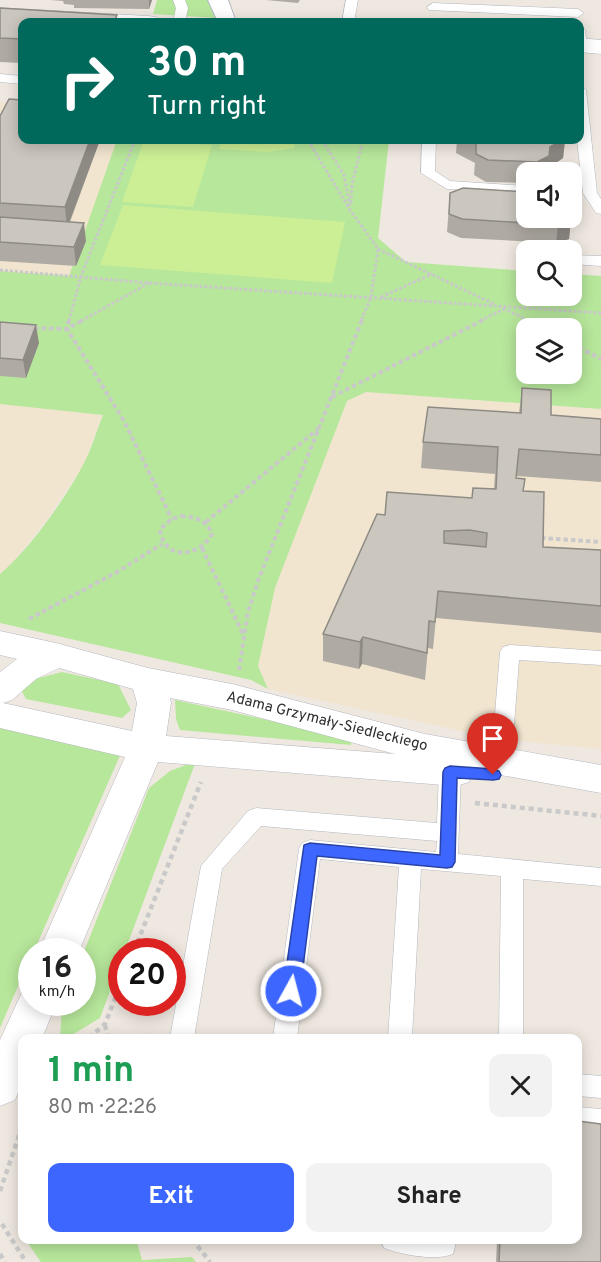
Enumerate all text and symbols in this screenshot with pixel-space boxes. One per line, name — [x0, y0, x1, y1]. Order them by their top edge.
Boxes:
text: 30 m — [147, 38, 246, 91]
icon: right — [48, 42, 126, 120]
text: Turn right — [147, 90, 266, 124]
map controls — [516, 162, 582, 384]
button: sound — [516, 162, 582, 228]
button: search — [516, 240, 582, 306]
button: layers — [516, 318, 582, 384]
street label: Adama Grzymały-Siedleckiego — [224, 688, 430, 756]
pin — [467, 713, 518, 775]
icon: arrive — [476, 722, 509, 755]
speed limit sign: 20 — [108, 938, 186, 1016]
text: 16 — [42, 951, 72, 988]
position arrow — [259, 959, 323, 1023]
text: km/h — [39, 983, 75, 1002]
text: 1 min — [48, 1049, 134, 1095]
button: close — [489, 1054, 552, 1117]
text: 80 m · 22:26 — [48, 1095, 157, 1121]
button: Exit — [48, 1163, 294, 1232]
button: Share — [306, 1163, 552, 1232]

